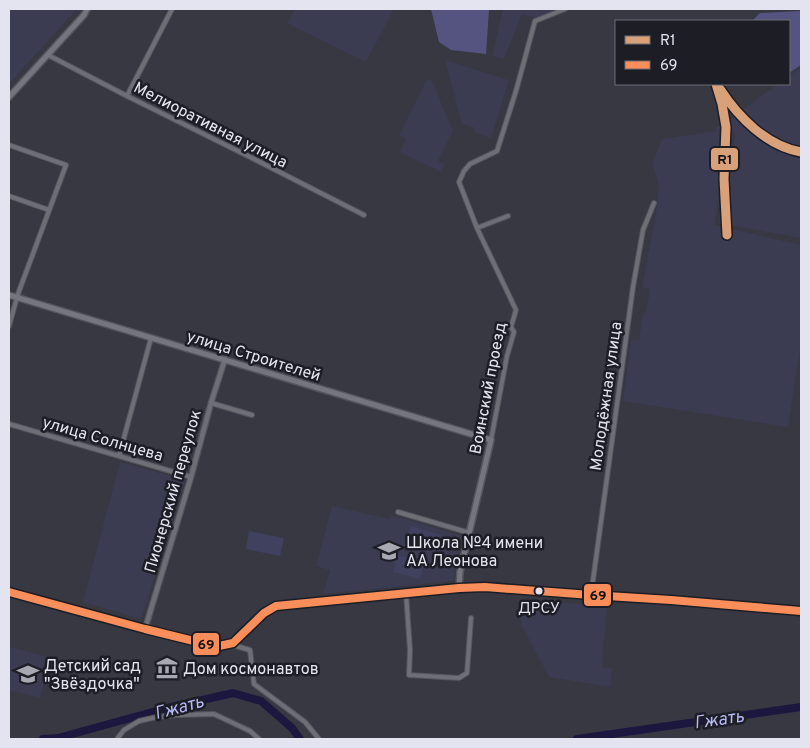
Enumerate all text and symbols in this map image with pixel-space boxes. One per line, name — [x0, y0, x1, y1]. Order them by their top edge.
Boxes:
legend — [615, 20, 790, 85]
text: R1 — [660, 32, 676, 51]
text: 69 — [660, 57, 677, 76]
street label: Мелиоративная улица — [130, 78, 290, 173]
line badge: R1 — [710, 147, 739, 171]
text: R1 — [717, 152, 733, 169]
street label: Молодёжная улица — [587, 320, 627, 472]
street label: Воинский проезд — [466, 321, 512, 456]
street label: улица Строителей — [184, 327, 323, 387]
street label: Пионерский переулок — [141, 408, 207, 575]
street label: улица Солнцева — [40, 413, 165, 467]
place label: Школа №4 имени АА Леонова — [406, 534, 543, 572]
school or university icon: Школа №4 имени АА Леонова — [376, 538, 402, 564]
line badge: 69 — [583, 583, 612, 607]
marker: ДРСУ — [534, 586, 544, 596]
text: 69 — [589, 588, 607, 605]
place label: ДРСУ — [518, 600, 560, 619]
line badge: 69 — [192, 632, 220, 656]
text: 69 — [197, 637, 215, 654]
museum icon: Дом космонавтов — [154, 655, 180, 681]
place label: Детский сад "Звёздочка" — [44, 657, 141, 695]
place label: Дом космонавтов — [183, 660, 319, 680]
school or university icon: Детский сад "Звёздочка" — [15, 661, 41, 687]
water label: Гжать — [152, 691, 207, 726]
water label: Гжать — [693, 706, 746, 735]

